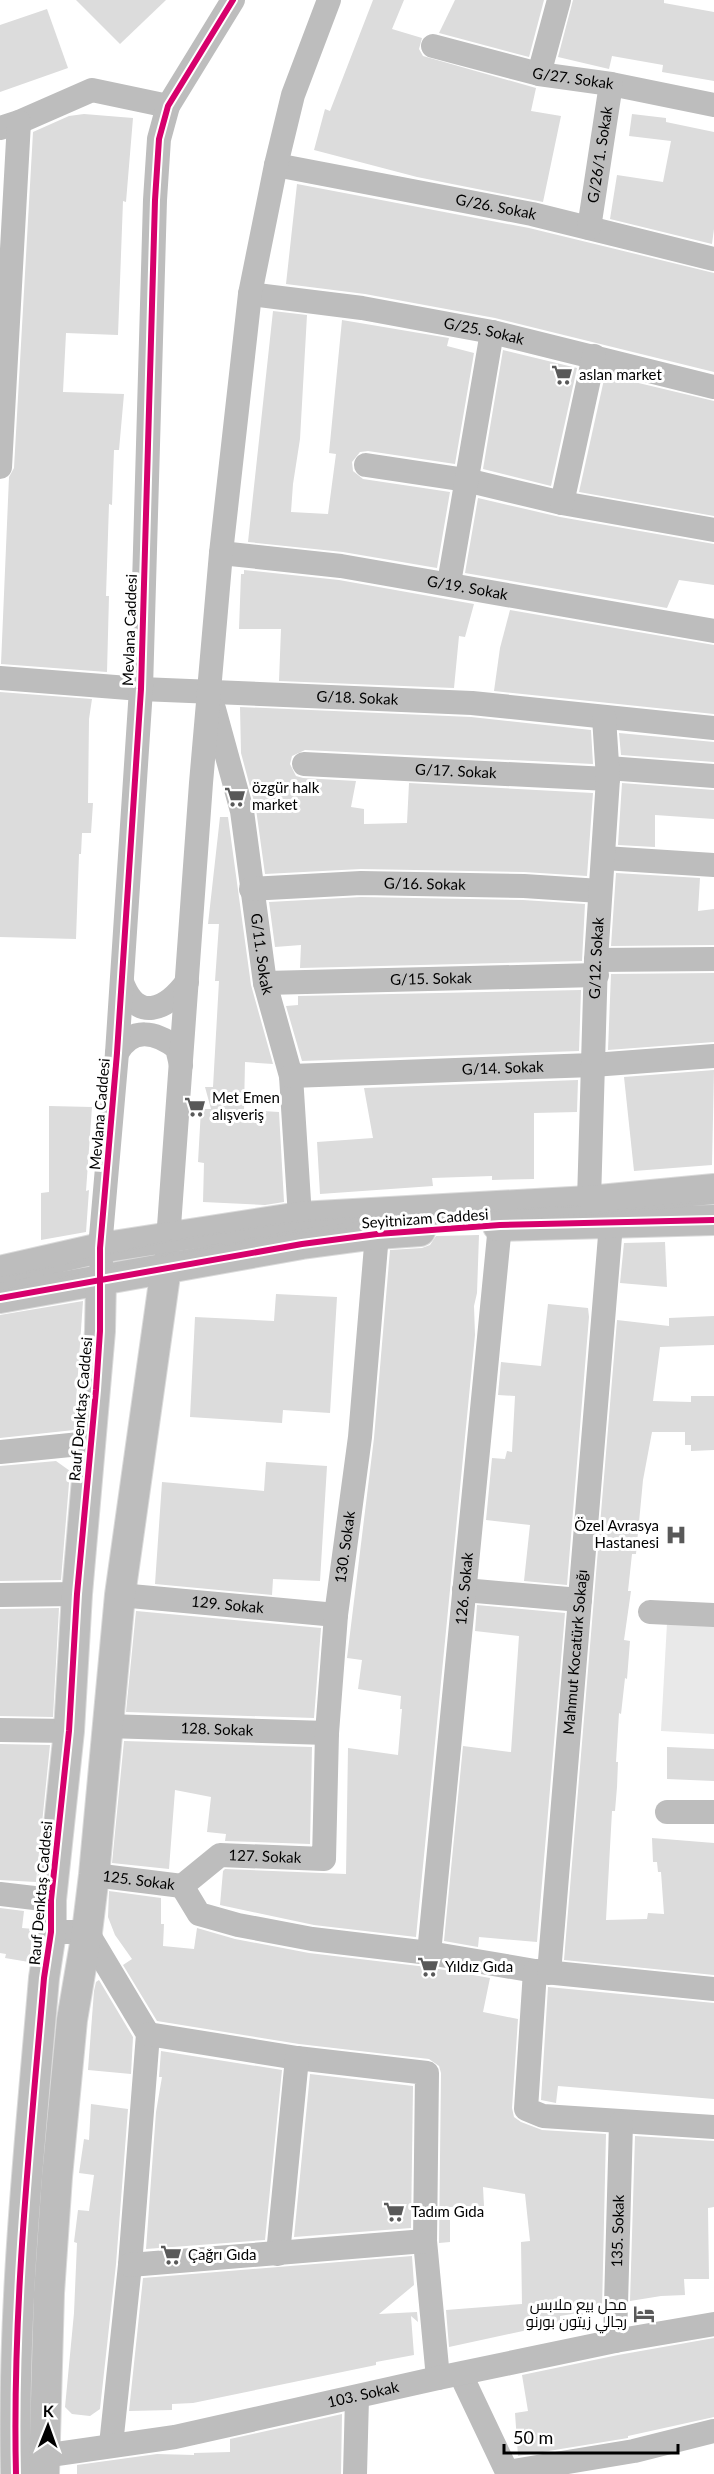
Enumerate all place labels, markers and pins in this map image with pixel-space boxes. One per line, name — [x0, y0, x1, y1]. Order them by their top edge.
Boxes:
supermarket icon: aslan market — [550, 363, 574, 387]
place label: aslan market — [579, 365, 662, 383]
place label: özgür halk market — [252, 778, 320, 813]
supermarket icon: özgür halk market — [223, 785, 247, 809]
place label: Met Emen alışveriş — [212, 1088, 280, 1123]
supermarket icon: Met Emen alışveriş — [183, 1095, 207, 1119]
place label: Özel Avrasya Hastanesi — [574, 1516, 659, 1551]
hospital icon: Özel Avrasya Hastanesi — [664, 1523, 688, 1547]
supermarket icon: Yıldız Gıda — [416, 1955, 440, 1979]
place label: Yıldız Gıda — [445, 1957, 513, 1975]
supermarket icon: Tadım Gıda — [382, 2200, 406, 2224]
place label: Tadım Gıda — [411, 2202, 484, 2220]
supermarket icon: Çağrı Gıda — [159, 2243, 183, 2267]
place label: Çağrı Gıda — [188, 2245, 257, 2263]
place label: محل بيع ملابس رجالي زيتون بورنو — [526, 2295, 627, 2334]
hotel icon: محل بيع ملابس رجالي زيتون بورنو — [632, 2302, 656, 2326]

